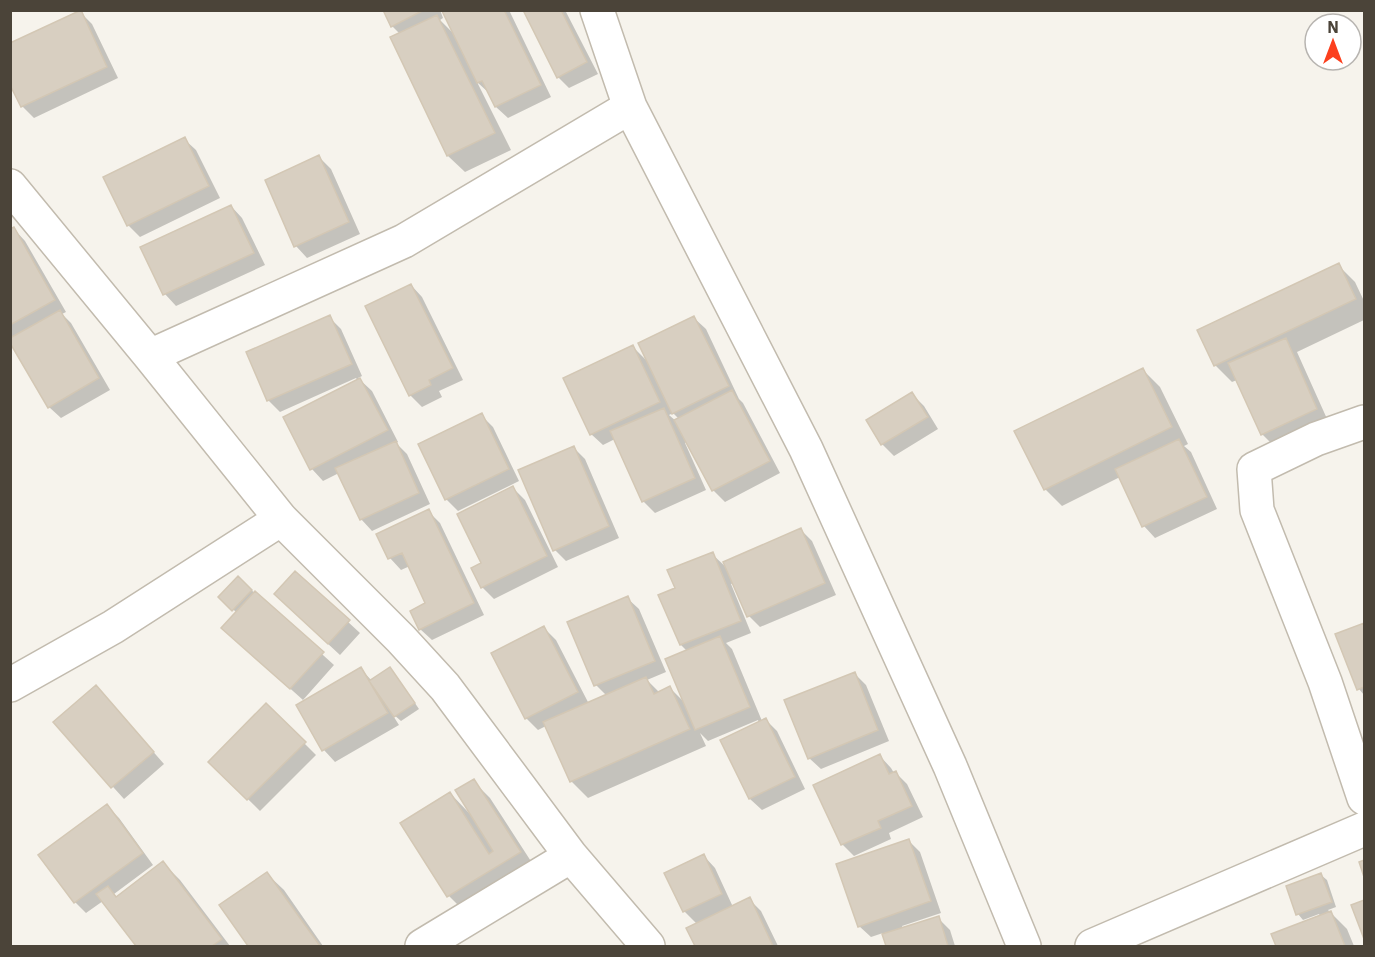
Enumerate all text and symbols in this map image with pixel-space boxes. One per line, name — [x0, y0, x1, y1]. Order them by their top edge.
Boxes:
north arrow — [1303, 12, 1363, 72]
text: N — [1327, 17, 1339, 37]

